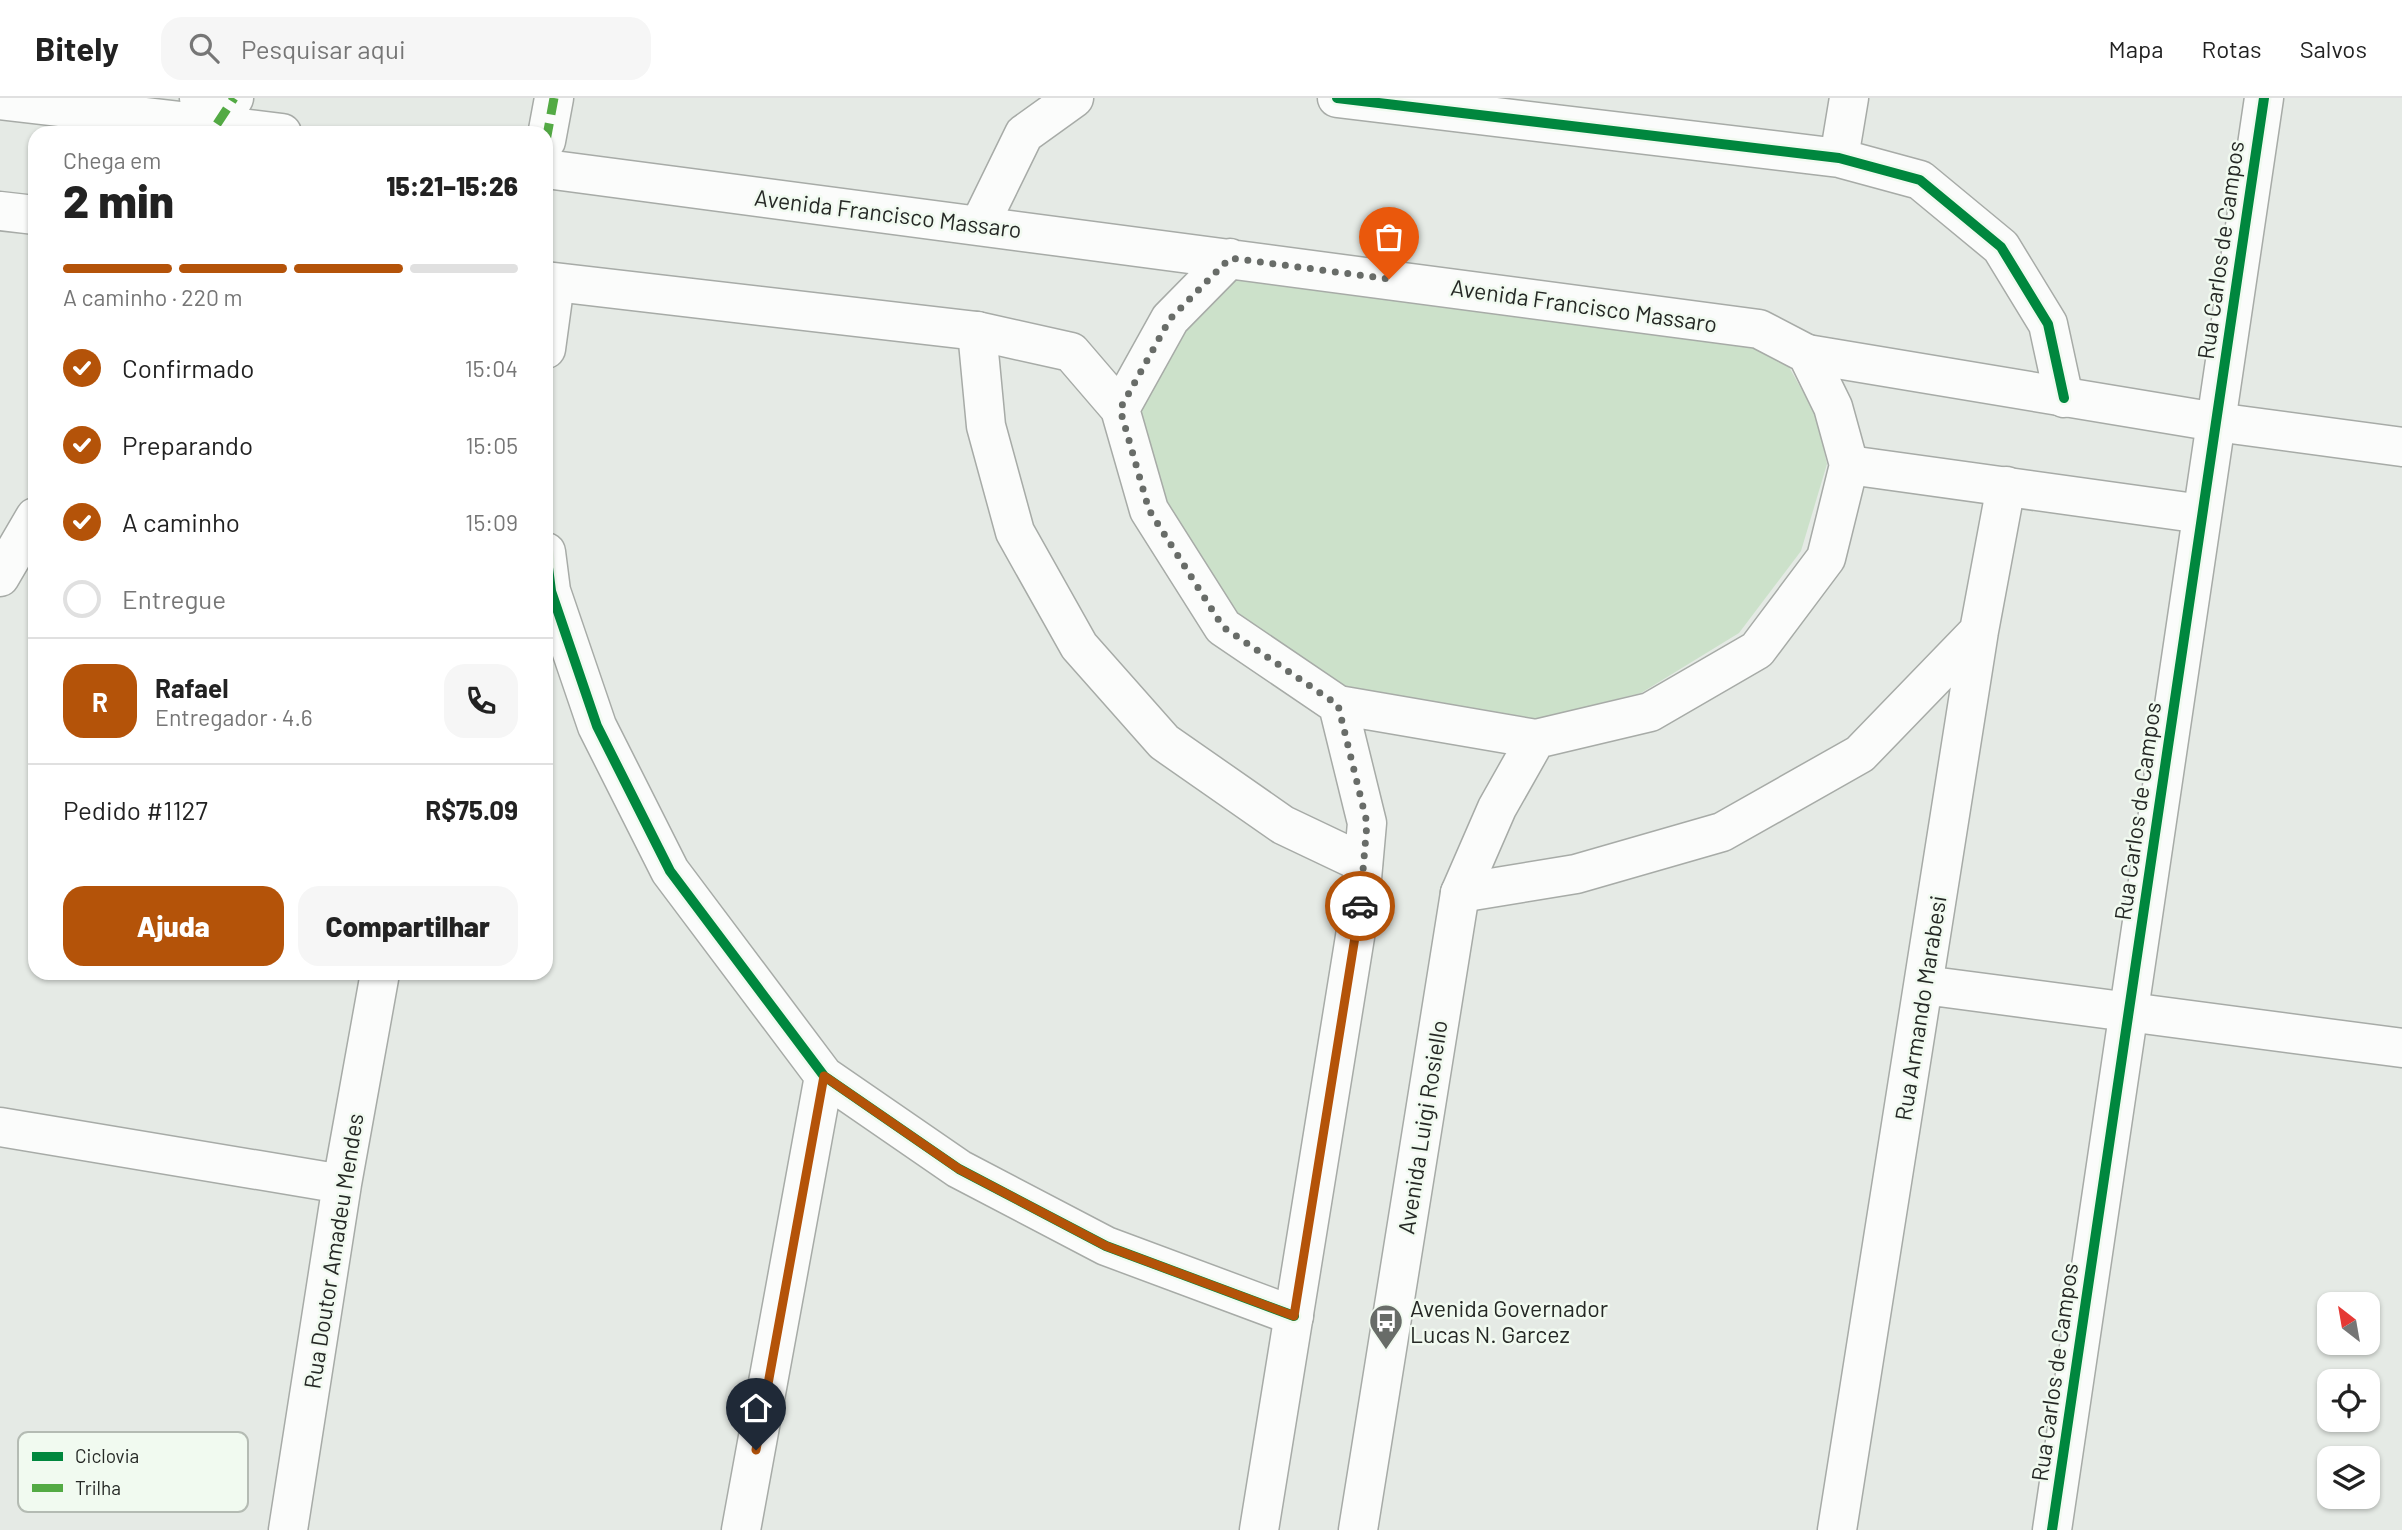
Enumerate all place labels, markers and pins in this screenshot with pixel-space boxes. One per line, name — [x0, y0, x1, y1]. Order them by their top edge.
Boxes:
pin — [1359, 207, 1419, 279]
place label: Avenida Governador Lucas N. Garcez — [1410, 1294, 1609, 1348]
bus stop icon: Avenida Governador Lucas N. Garcez — [1367, 1302, 1405, 1351]
pin — [726, 1378, 786, 1450]

